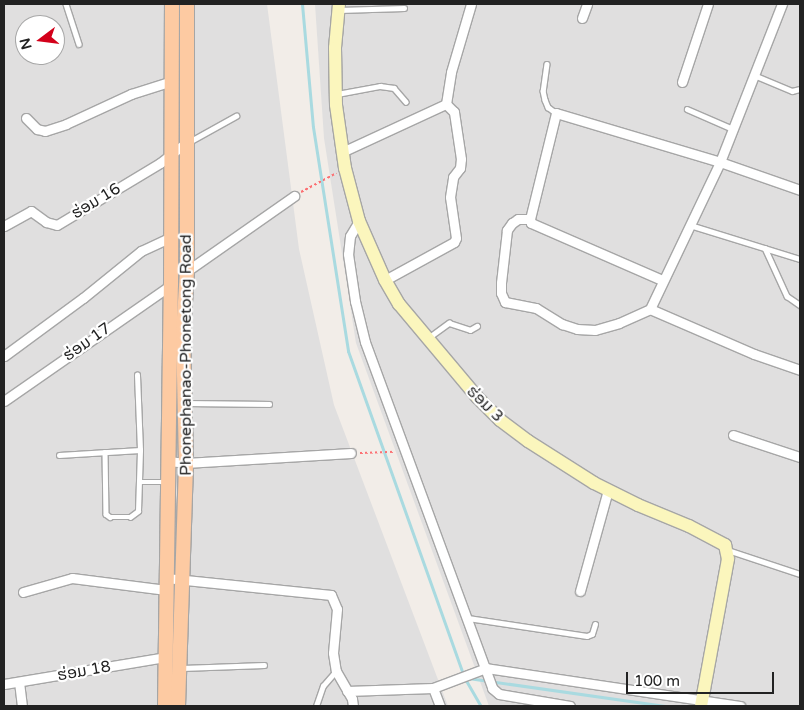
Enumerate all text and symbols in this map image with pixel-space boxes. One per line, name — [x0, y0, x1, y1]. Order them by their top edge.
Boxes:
north arrow — [15, 15, 65, 65]
text: N — [16, 36, 36, 51]
street label: ຮ່ອມ 16 — [68, 179, 124, 223]
street label: Phonephanao-Phonetong Road — [176, 234, 196, 476]
street label: ຮ່ອມ 17 — [59, 319, 115, 365]
street label: ຮ່ອມ 3 — [463, 382, 507, 426]
street label: ຮ່ອມ 18 — [56, 657, 112, 685]
scale bar — [629, 662, 776, 694]
text: 100 m — [634, 672, 680, 690]

